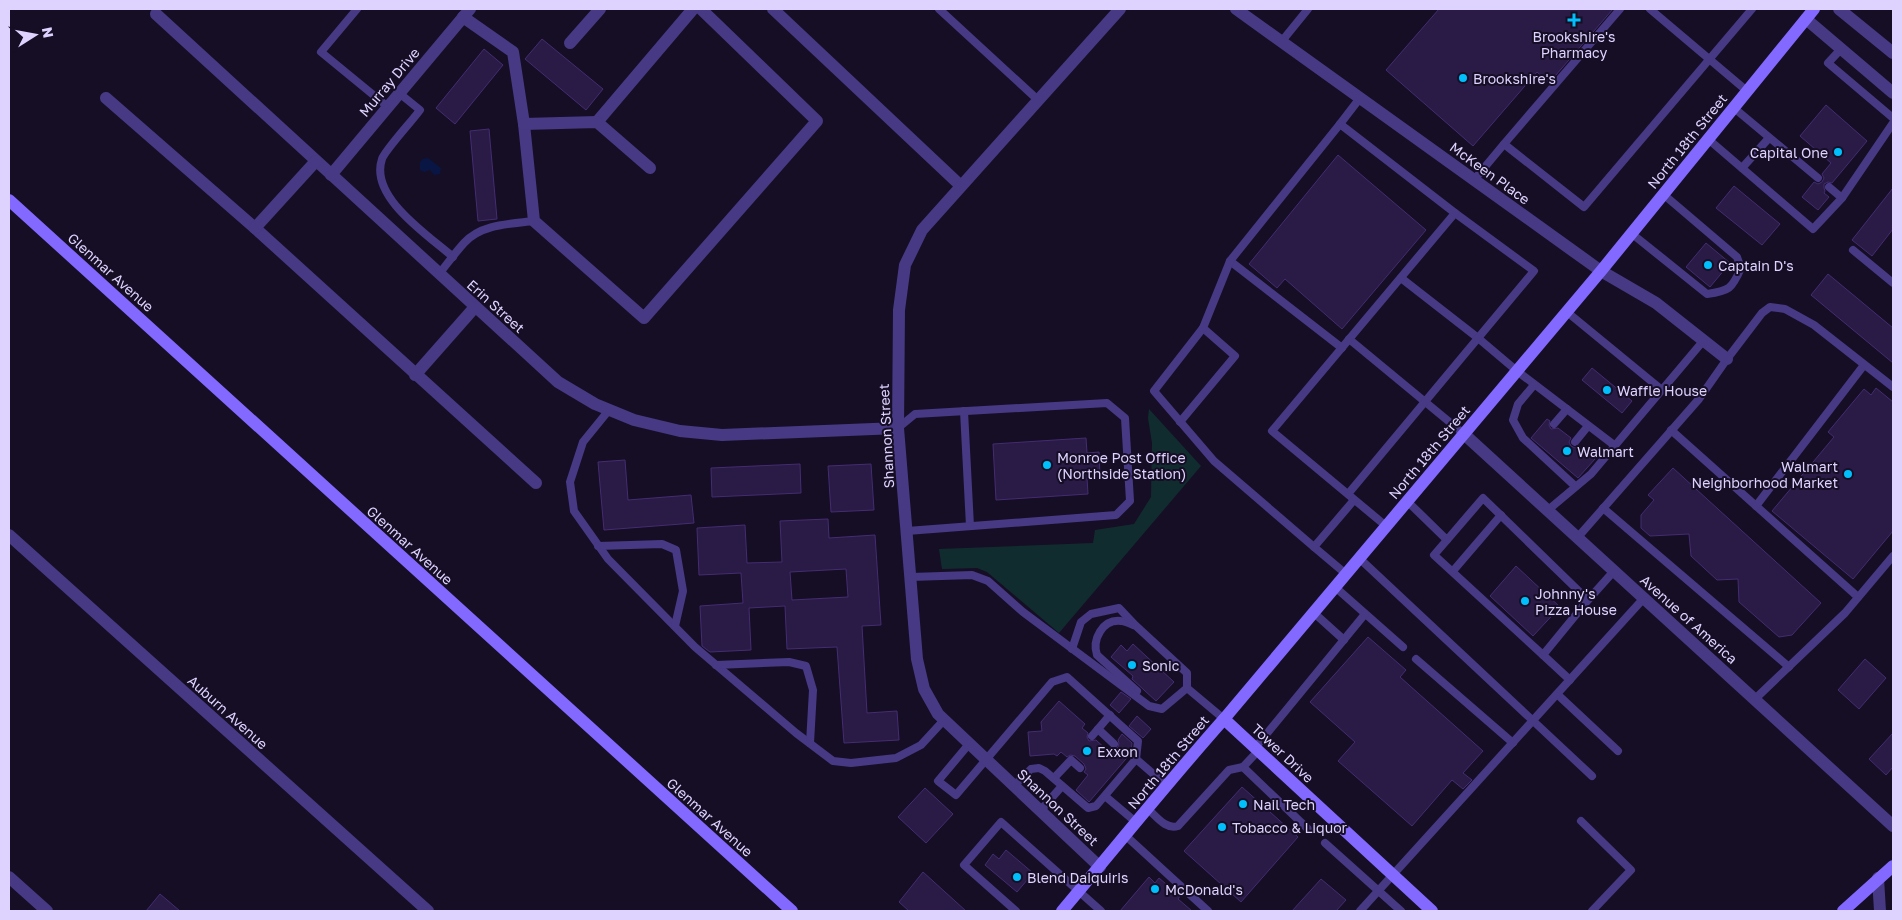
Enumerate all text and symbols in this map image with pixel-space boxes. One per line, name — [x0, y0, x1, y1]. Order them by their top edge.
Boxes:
north arrow — [10, 10, 60, 60]
marker: Brookshire's Pharmacy — [1568, 14, 1580, 26]
text: N — [39, 26, 58, 39]
place label: Brookshire's Pharmacy — [1533, 28, 1616, 61]
street label: Murray Drive — [355, 44, 423, 120]
place label: Brookshire's — [1473, 70, 1556, 87]
marker: Brookshire's — [1457, 72, 1469, 84]
street label: North 18th Street — [1644, 90, 1730, 192]
street label: McKeen Place — [1447, 138, 1533, 208]
place label: Capital One — [1750, 144, 1828, 161]
marker: Capital One — [1832, 146, 1844, 158]
street label: Glenmar Avenue — [65, 229, 157, 315]
place label: Captain D's — [1718, 257, 1794, 274]
marker: Captain D's — [1702, 259, 1714, 271]
street label: Erin Street — [464, 276, 528, 336]
place label: Waffle House — [1617, 382, 1707, 399]
street label: Shannon Street — [875, 383, 897, 489]
marker: Waffle House — [1601, 384, 1613, 396]
street label: North 18th Street — [1385, 402, 1473, 502]
place label: Walmart — [1577, 443, 1634, 460]
marker: Walmart — [1561, 445, 1573, 457]
place label: Monroe Post Office (Northside Station) — [1057, 449, 1186, 482]
place label: Walmart Neighborhood Market — [1692, 458, 1838, 491]
marker: Monroe Post Office (Northside Station) — [1041, 459, 1053, 471]
marker: Walmart Neighborhood Market — [1842, 468, 1854, 480]
street label: Glenmar Avenue — [364, 502, 456, 588]
street label: Avenue of America — [1637, 571, 1741, 667]
place label: Johnny's Pizza House — [1535, 585, 1617, 618]
marker: Johnny's Pizza House — [1519, 595, 1531, 607]
place label: Sonic — [1142, 657, 1180, 674]
marker: Sonic — [1126, 659, 1138, 671]
street label: Auburn Avenue — [185, 672, 271, 752]
street label: North 18th Street — [1124, 712, 1212, 812]
street label: Tower Drive — [1248, 720, 1318, 786]
place label: Exxon — [1097, 743, 1138, 760]
marker: Exxon — [1081, 745, 1093, 757]
street label: Shannon Street — [1014, 765, 1102, 849]
street label: Glenmar Avenue — [664, 774, 756, 860]
place label: Nail Tech — [1253, 796, 1315, 813]
marker: Nail Tech — [1237, 798, 1249, 810]
place label: Tobacco & Liquor — [1232, 819, 1348, 836]
marker: Tobacco & Liquor — [1216, 821, 1228, 833]
place label: Blend Daiquiris — [1027, 869, 1129, 886]
marker: Blend Daiquiris — [1011, 871, 1023, 883]
place label: McDonald's — [1165, 881, 1243, 898]
marker: McDonald's — [1149, 883, 1161, 895]

